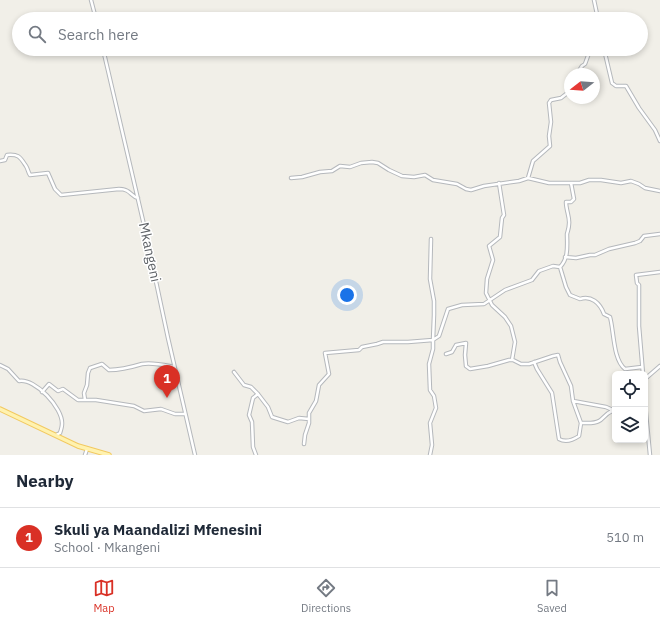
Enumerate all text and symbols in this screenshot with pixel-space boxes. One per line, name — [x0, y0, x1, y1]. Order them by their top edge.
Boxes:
search box — [12, 12, 648, 56]
icon: search — [26, 23, 48, 45]
text: Search here — [58, 25, 138, 44]
north arrow — [564, 68, 600, 104]
street label: Mkangeni — [135, 221, 165, 283]
your location — [337, 285, 357, 305]
pin: 1 — [154, 365, 180, 398]
map controls — [612, 371, 648, 443]
button: locate — [612, 371, 648, 407]
button: layers — [612, 407, 648, 443]
text: Nearby — [16, 470, 74, 492]
text: Skuli ya Maandalizi Mfenesini — [54, 520, 262, 539]
text: 1 — [25, 529, 33, 546]
text: 510 m — [606, 529, 644, 546]
text: School · Mkangeni — [54, 539, 160, 556]
tab: Map — [93, 577, 115, 615]
tab: Directions — [301, 577, 351, 615]
tab: Saved — [537, 577, 567, 615]

